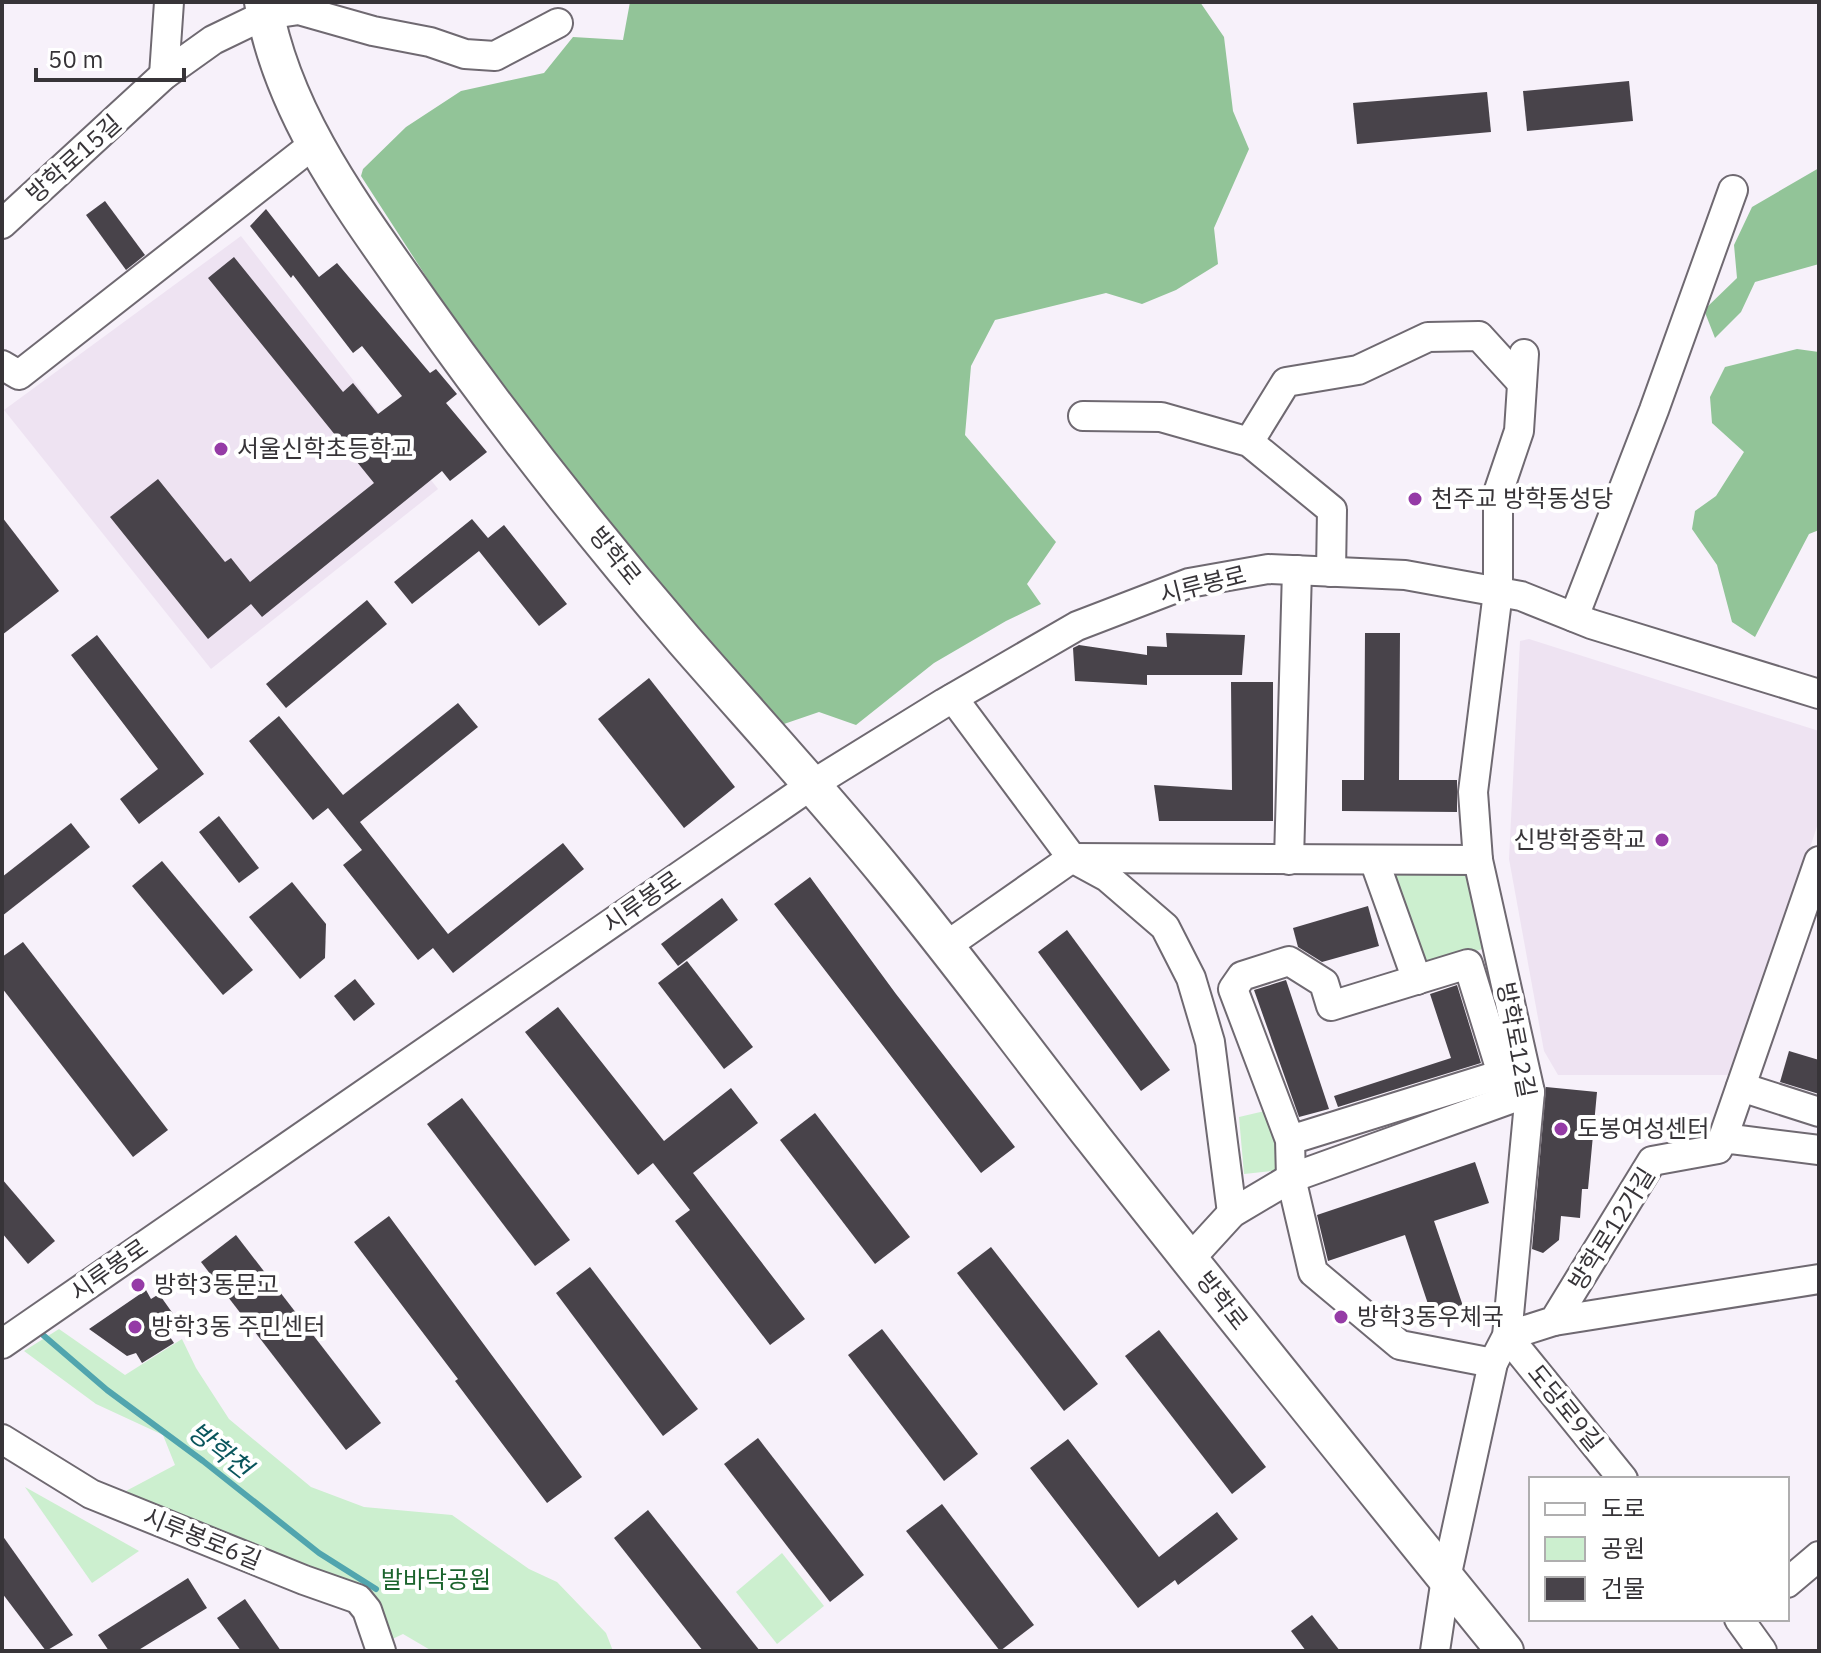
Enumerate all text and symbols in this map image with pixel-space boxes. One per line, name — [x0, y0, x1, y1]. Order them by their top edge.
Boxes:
scale bar — [36, 32, 184, 82]
text: 50 m — [48, 43, 103, 75]
street label: 방학로15길 — [19, 107, 128, 209]
place label: 서울신학초등학교 — [237, 432, 414, 464]
marker: 서울신학초등학교 — [212, 440, 230, 458]
place label: 천주교 방학동성당 — [1431, 482, 1613, 514]
marker: 천주교 방학동성당 — [1406, 490, 1424, 508]
street label: 방학로 — [582, 520, 649, 591]
street label: 시루봉로 — [1156, 558, 1249, 610]
place label: 신방학중학교 — [1514, 823, 1646, 855]
marker: 신방학중학교 — [1653, 831, 1671, 849]
street label: 시루봉로 — [596, 863, 687, 940]
street label: 방학로12길 — [1490, 979, 1544, 1100]
place label: 도봉여성센터 — [1577, 1112, 1709, 1144]
marker: 도봉여성센터 — [1552, 1120, 1570, 1138]
street label: 방학로12가길 — [1561, 1161, 1662, 1296]
street label: 시루봉로 — [63, 1231, 154, 1308]
street label: 방학로 — [1190, 1264, 1256, 1336]
place label: 방학3동문고 — [154, 1268, 279, 1300]
marker: 방학3동문고 — [129, 1276, 147, 1294]
place label: 방학3동우체국 — [1357, 1300, 1504, 1332]
marker: 방학3동우체국 — [1332, 1308, 1350, 1326]
place label: 방학3동 주민센터 — [151, 1310, 326, 1342]
marker: 방학3동 주민센터 — [126, 1318, 144, 1336]
street label: 도당로9길 — [1521, 1357, 1611, 1457]
water label: 방학천 — [182, 1414, 262, 1487]
legend — [1529, 1477, 1789, 1621]
text: 도로 — [1601, 1492, 1645, 1524]
street label: 시루봉로6길 — [139, 1500, 266, 1576]
text: 공원 — [1601, 1532, 1645, 1564]
park label: 발바닥공원 — [381, 1563, 491, 1595]
text: 건물 — [1601, 1572, 1645, 1604]

